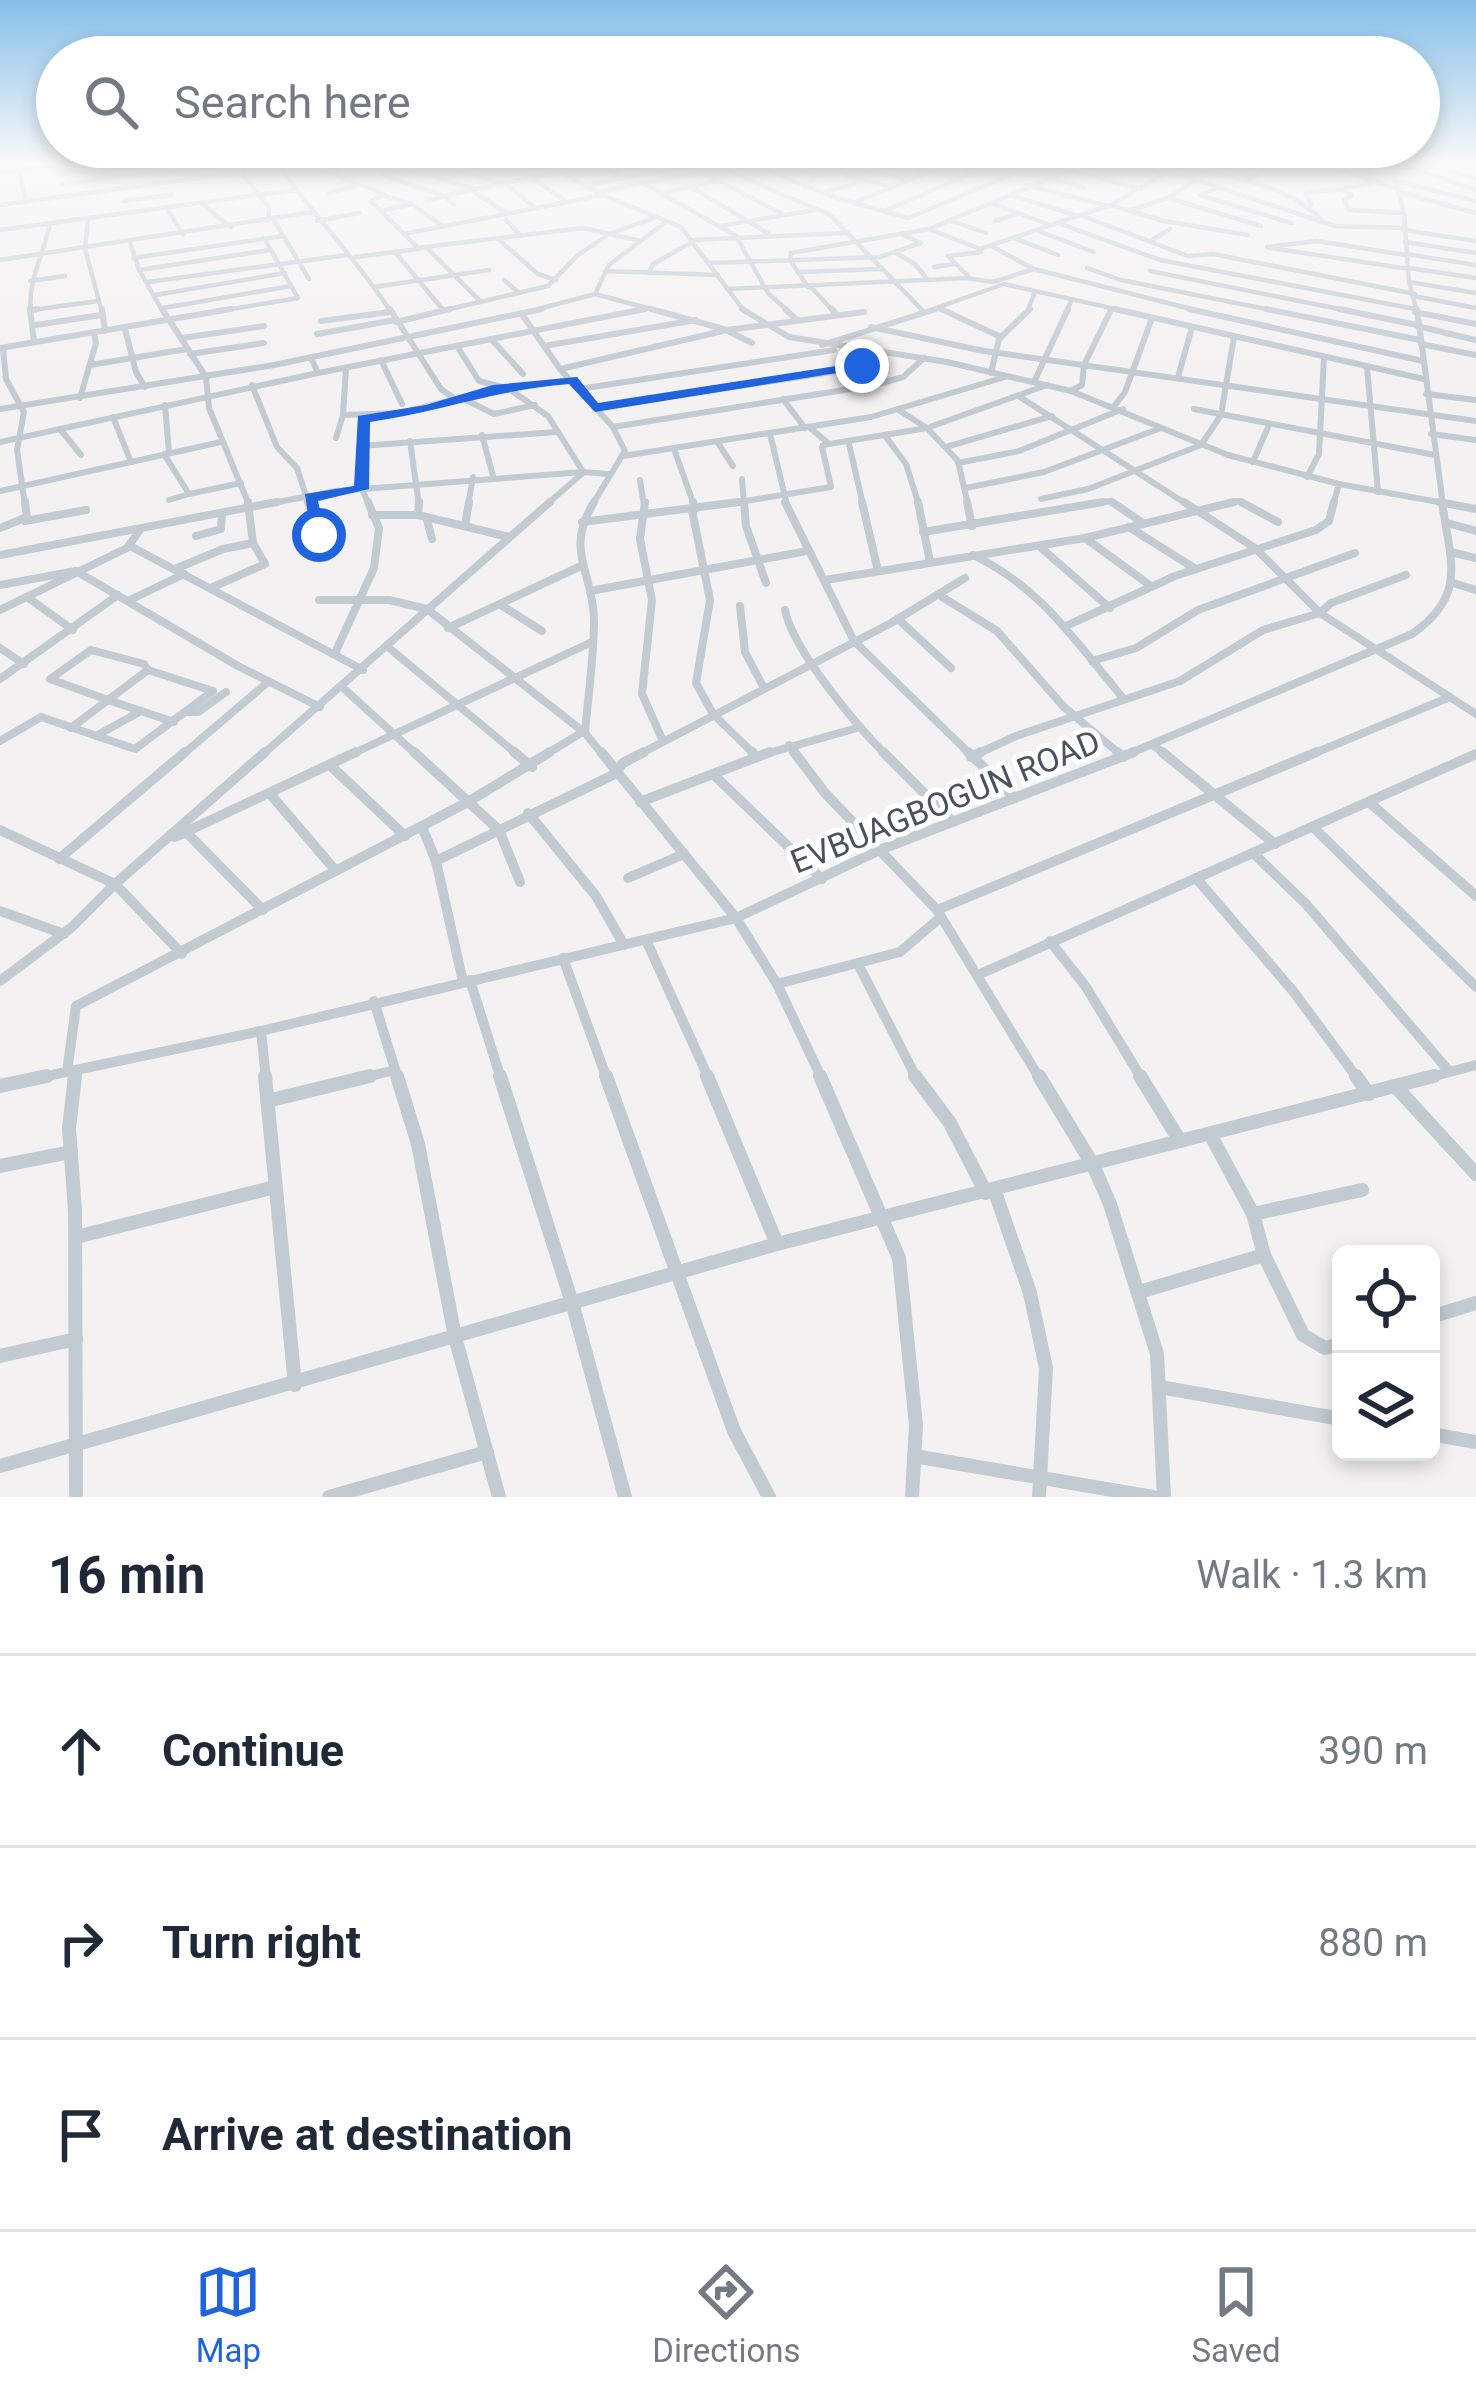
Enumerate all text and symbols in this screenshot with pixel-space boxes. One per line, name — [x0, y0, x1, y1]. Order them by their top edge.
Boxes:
search box — [36, 36, 1440, 168]
icon: search — [78, 69, 144, 135]
text: Search here — [174, 76, 411, 129]
route end — [835, 339, 889, 393]
route start — [292, 508, 346, 562]
street label: EVBUAGBOGUN ROAD — [785, 722, 1105, 881]
map controls — [1332, 1245, 1440, 1461]
button: locate — [1332, 1245, 1440, 1353]
button: layers — [1332, 1353, 1440, 1461]
text: 16 min — [48, 1546, 205, 1605]
text: Walk · 1.3 km — [1196, 1552, 1428, 1598]
icon: ahead — [48, 1718, 114, 1784]
text: Continue — [162, 1724, 344, 1777]
text: 390 m — [1318, 1728, 1428, 1774]
icon: right — [48, 1910, 114, 1976]
text: Turn right — [162, 1916, 361, 1969]
text: 880 m — [1318, 1920, 1428, 1966]
icon: arrive — [48, 2102, 114, 2168]
text: Arrive at destination — [162, 2108, 573, 2161]
tab: Map — [195, 2259, 261, 2370]
tab: Directions — [652, 2259, 801, 2370]
tab: Saved — [1191, 2259, 1281, 2370]

